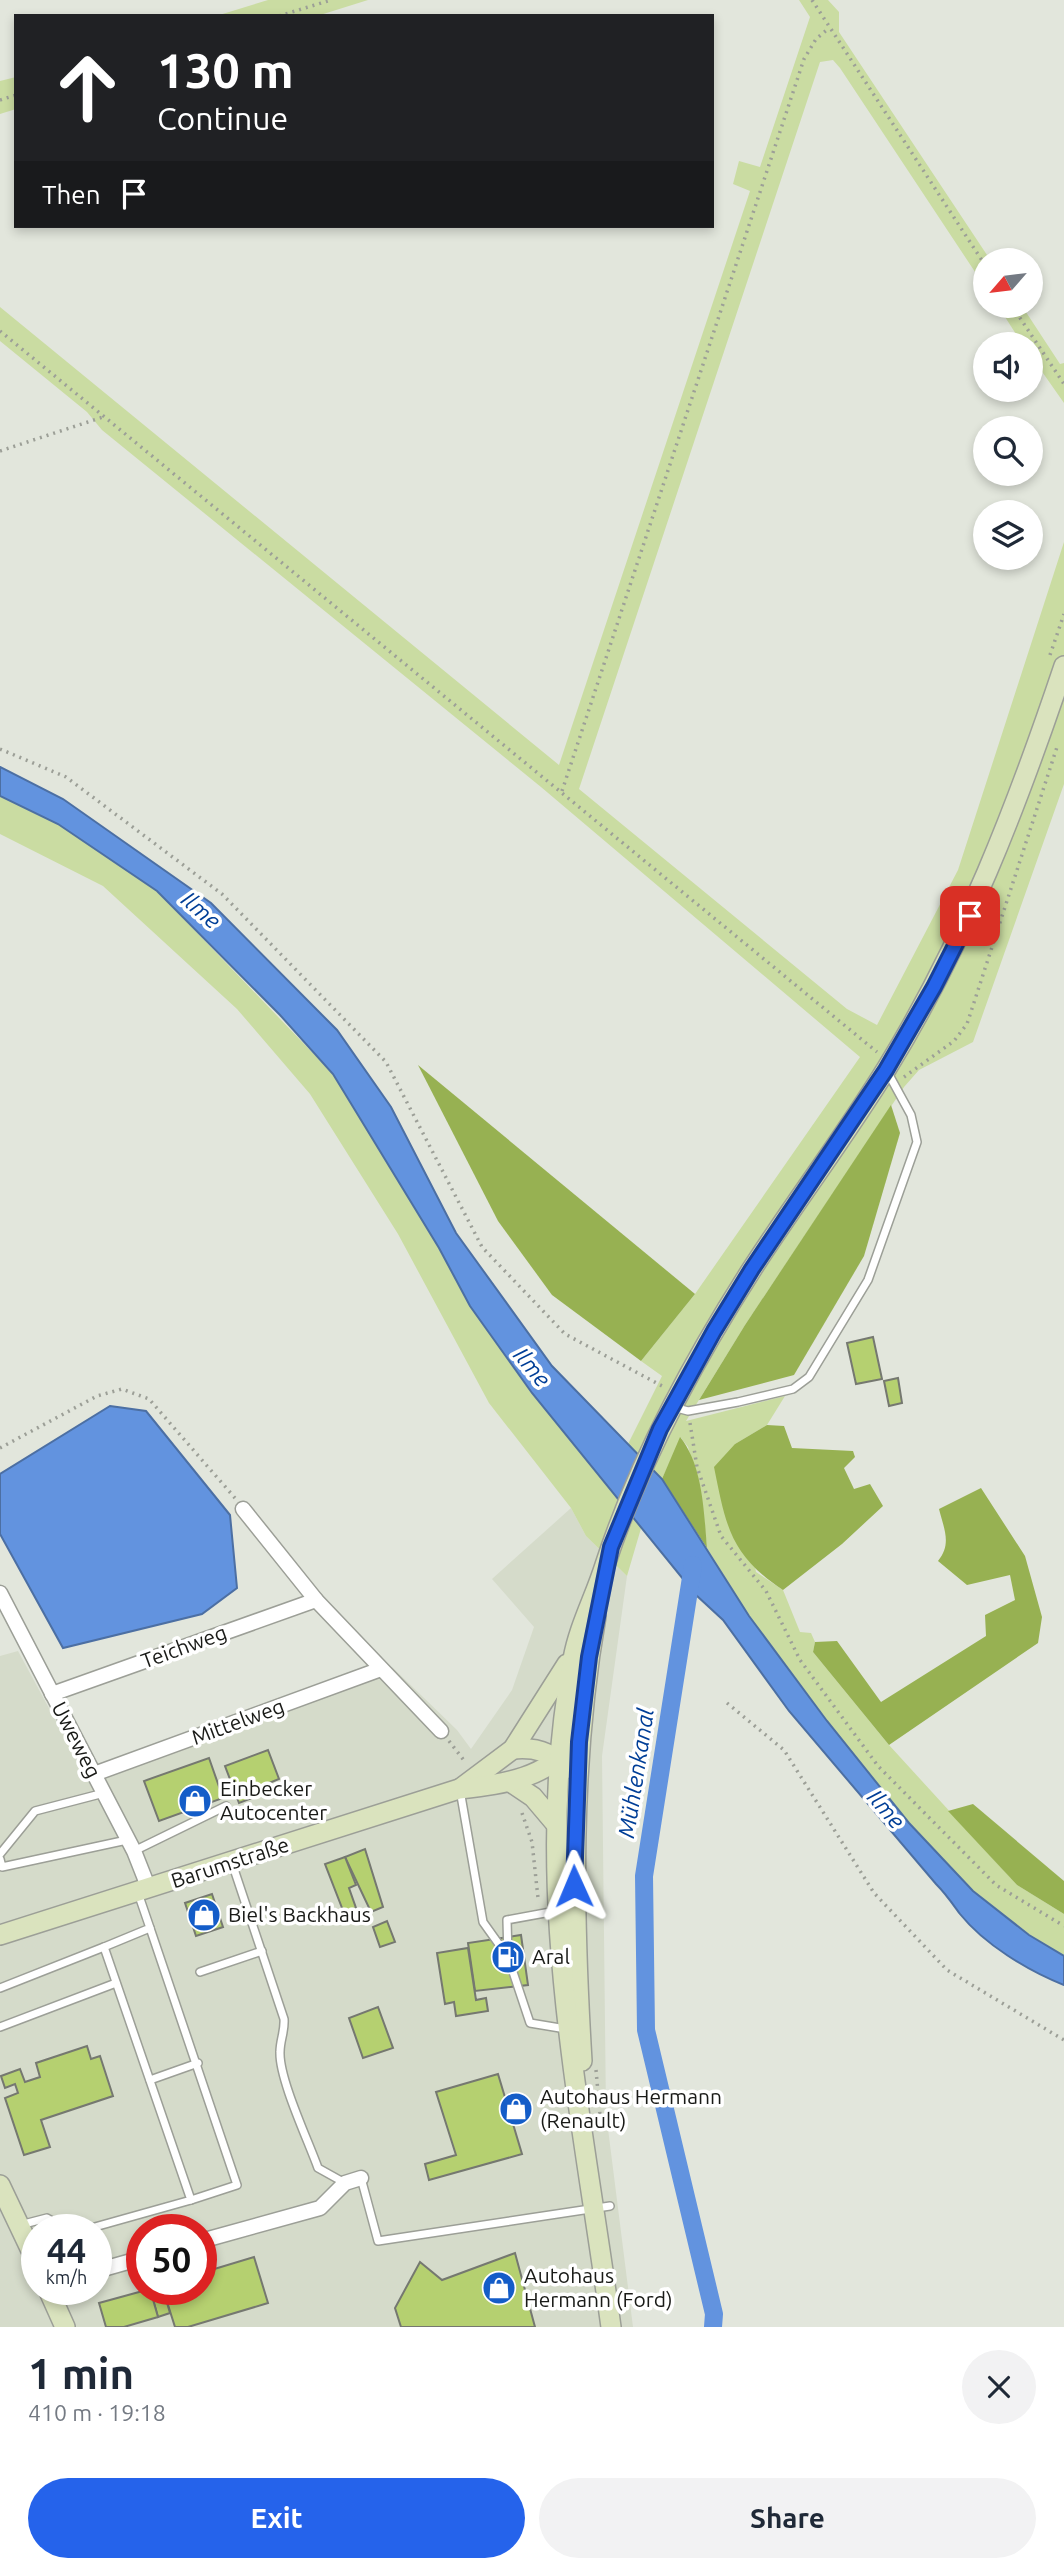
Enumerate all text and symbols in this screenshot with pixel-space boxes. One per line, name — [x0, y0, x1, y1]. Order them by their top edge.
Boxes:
icon: ahead — [42, 42, 133, 133]
text: 130 m — [157, 42, 294, 97]
text: Continue — [157, 100, 288, 136]
icon: arrive — [115, 175, 153, 213]
text: Then — [42, 180, 101, 209]
north arrow — [973, 248, 1043, 318]
map controls — [973, 248, 1043, 570]
button: sound — [973, 332, 1043, 402]
button: search — [973, 416, 1043, 486]
button: layers — [973, 500, 1043, 570]
water label: Ilme — [177, 886, 226, 933]
pin — [940, 886, 1000, 946]
icon: arrive — [951, 897, 989, 935]
water label: Ilme — [509, 1342, 556, 1392]
street label: Teichweg — [138, 1620, 230, 1673]
street label: Mittelweg — [188, 1693, 287, 1749]
street label: Uweweg — [48, 1697, 106, 1782]
water label: Mühlenkanal — [613, 1706, 658, 1840]
place label: Einbecker Autocenter — [220, 1776, 327, 1824]
shop icon: Einbecker Autocenter — [176, 1782, 214, 1820]
water label: Ilme — [863, 1784, 910, 1833]
street label: Barumstraße — [168, 1832, 292, 1892]
position arrow — [537, 1849, 611, 1923]
shop icon: Biel's Backhaus — [185, 1896, 223, 1934]
place label: Biel's Backhaus — [228, 1902, 371, 1926]
fuel station icon: Aral — [489, 1938, 527, 1976]
place label: Aral — [532, 1944, 570, 1968]
place label: Autohaus Hermann (Renault) — [540, 2084, 722, 2132]
shop icon: Autohaus Hermann (Renault) — [497, 2090, 535, 2128]
speed limit sign: 50 — [126, 2214, 217, 2305]
text: 44 — [47, 2230, 86, 2270]
place label: Autohaus Hermann (Ford) — [524, 2263, 673, 2311]
text: km/h — [46, 2267, 87, 2287]
shop icon: Autohaus Hermann (Ford) — [480, 2269, 518, 2307]
text: 1 min — [28, 2350, 134, 2397]
button: close — [962, 2350, 1036, 2424]
text: 410 m · 19:18 — [28, 2400, 166, 2425]
button: Exit — [28, 2478, 525, 2558]
button: Share — [539, 2478, 1036, 2558]

